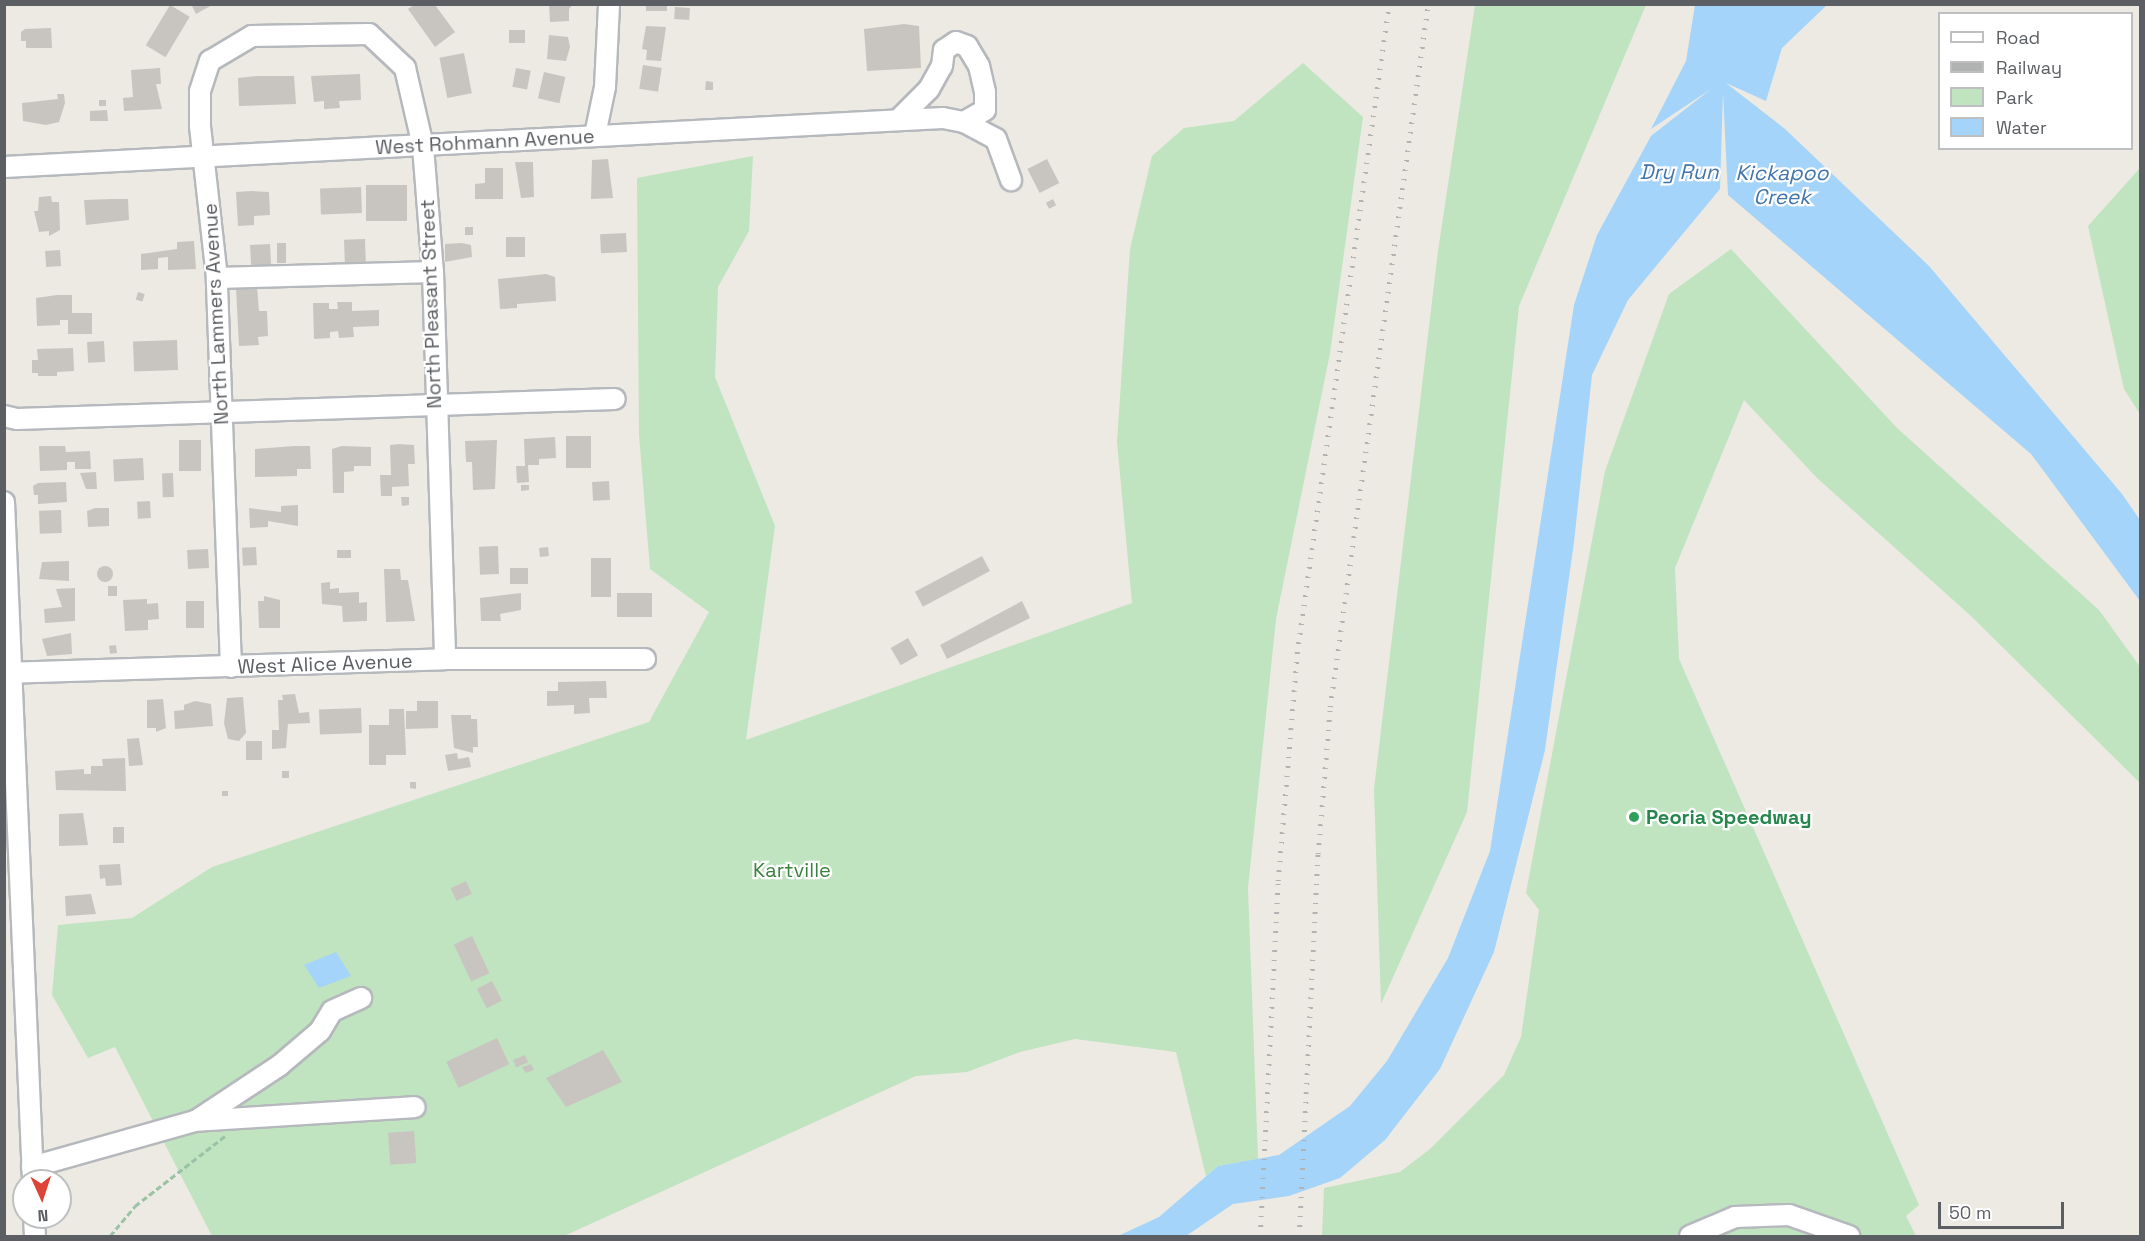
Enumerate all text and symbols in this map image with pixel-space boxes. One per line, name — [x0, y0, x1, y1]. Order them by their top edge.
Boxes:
legend — [1938, 12, 2133, 150]
text: Road — [1996, 26, 2040, 49]
text: Railway — [1996, 56, 2062, 79]
text: Park — [1996, 86, 2033, 109]
text: Water — [1996, 116, 2047, 139]
street label: West Rohmann Avenue — [375, 124, 595, 160]
water label: Dry Run — [1639, 159, 1719, 185]
water label: Kickapoo Creek — [1735, 160, 1829, 210]
street label: North Pleasant Street — [415, 199, 447, 409]
street label: North Lammers Avenue — [198, 202, 234, 426]
street label: West Alice Avenue — [237, 649, 413, 679]
place label: Peoria Speedway — [1646, 805, 1811, 829]
marker: Peoria Speedway — [1627, 810, 1641, 824]
park label: Kartville — [753, 858, 831, 882]
north arrow — [12, 1169, 72, 1229]
scale bar — [1941, 1190, 2067, 1228]
text: 50 m — [1949, 1201, 1991, 1224]
text: N — [37, 1205, 49, 1226]

